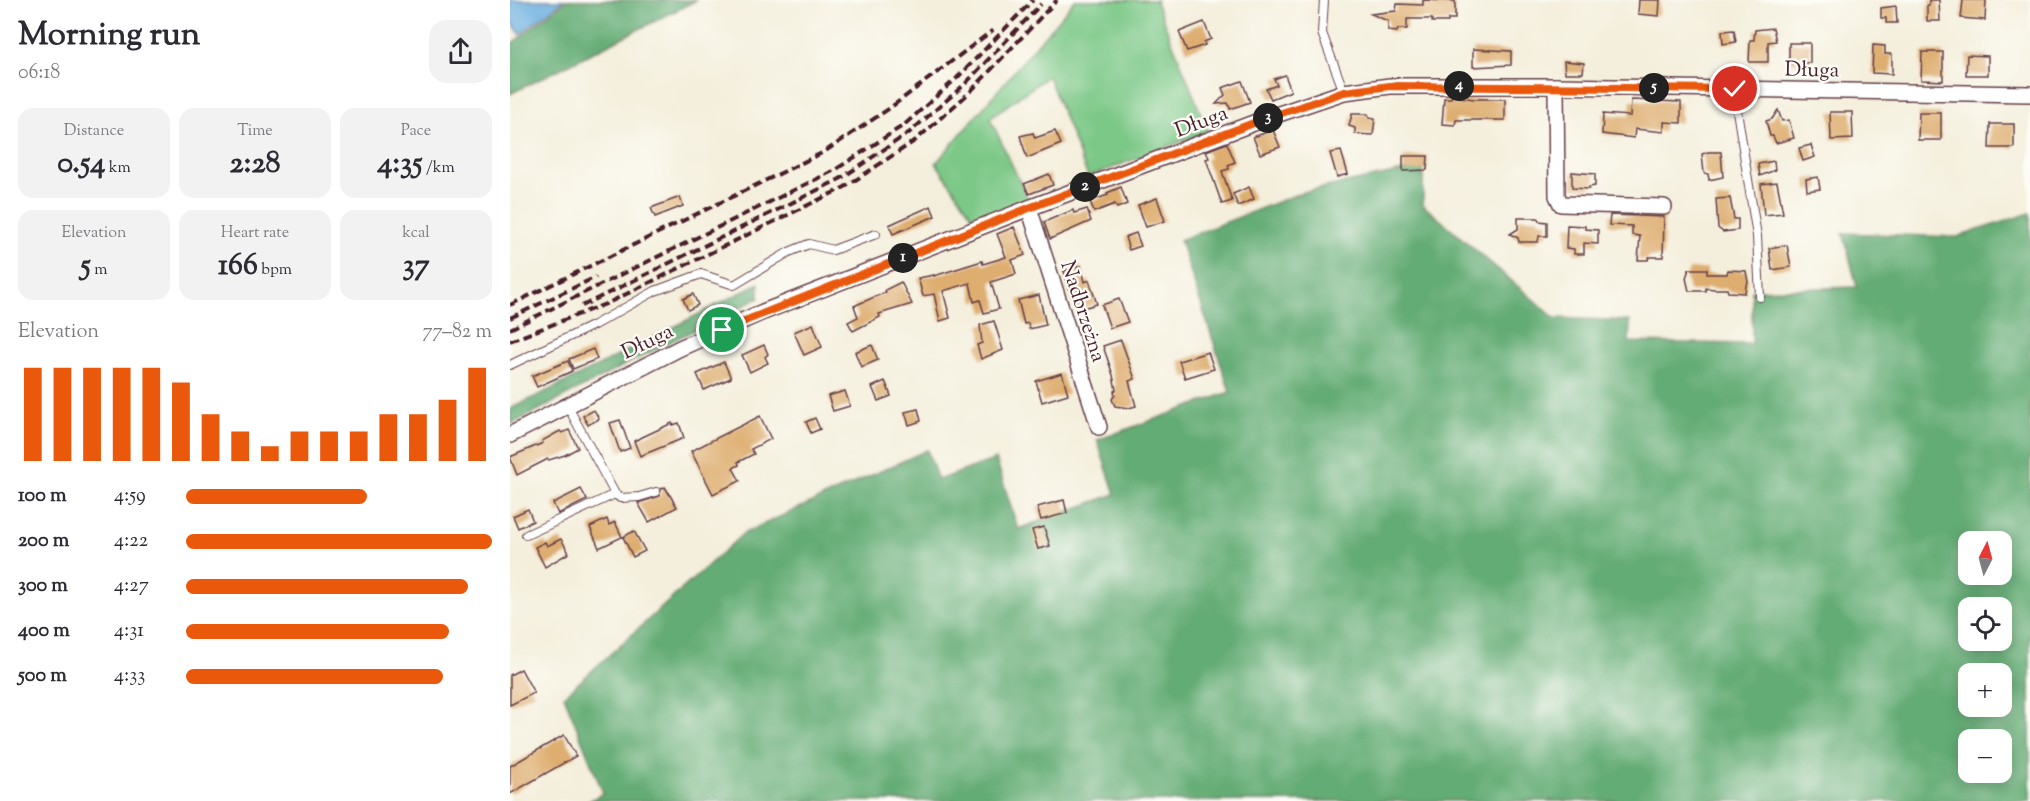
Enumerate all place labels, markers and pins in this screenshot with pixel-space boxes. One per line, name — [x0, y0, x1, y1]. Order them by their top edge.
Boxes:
pin — [1709, 63, 1760, 114]
pin: 4 — [1444, 71, 1474, 101]
pin: 5 — [1639, 73, 1669, 103]
pin: 3 — [1253, 103, 1283, 133]
pin: 2 — [1070, 172, 1100, 202]
pin: 1 — [888, 243, 918, 273]
pin — [696, 304, 747, 355]

